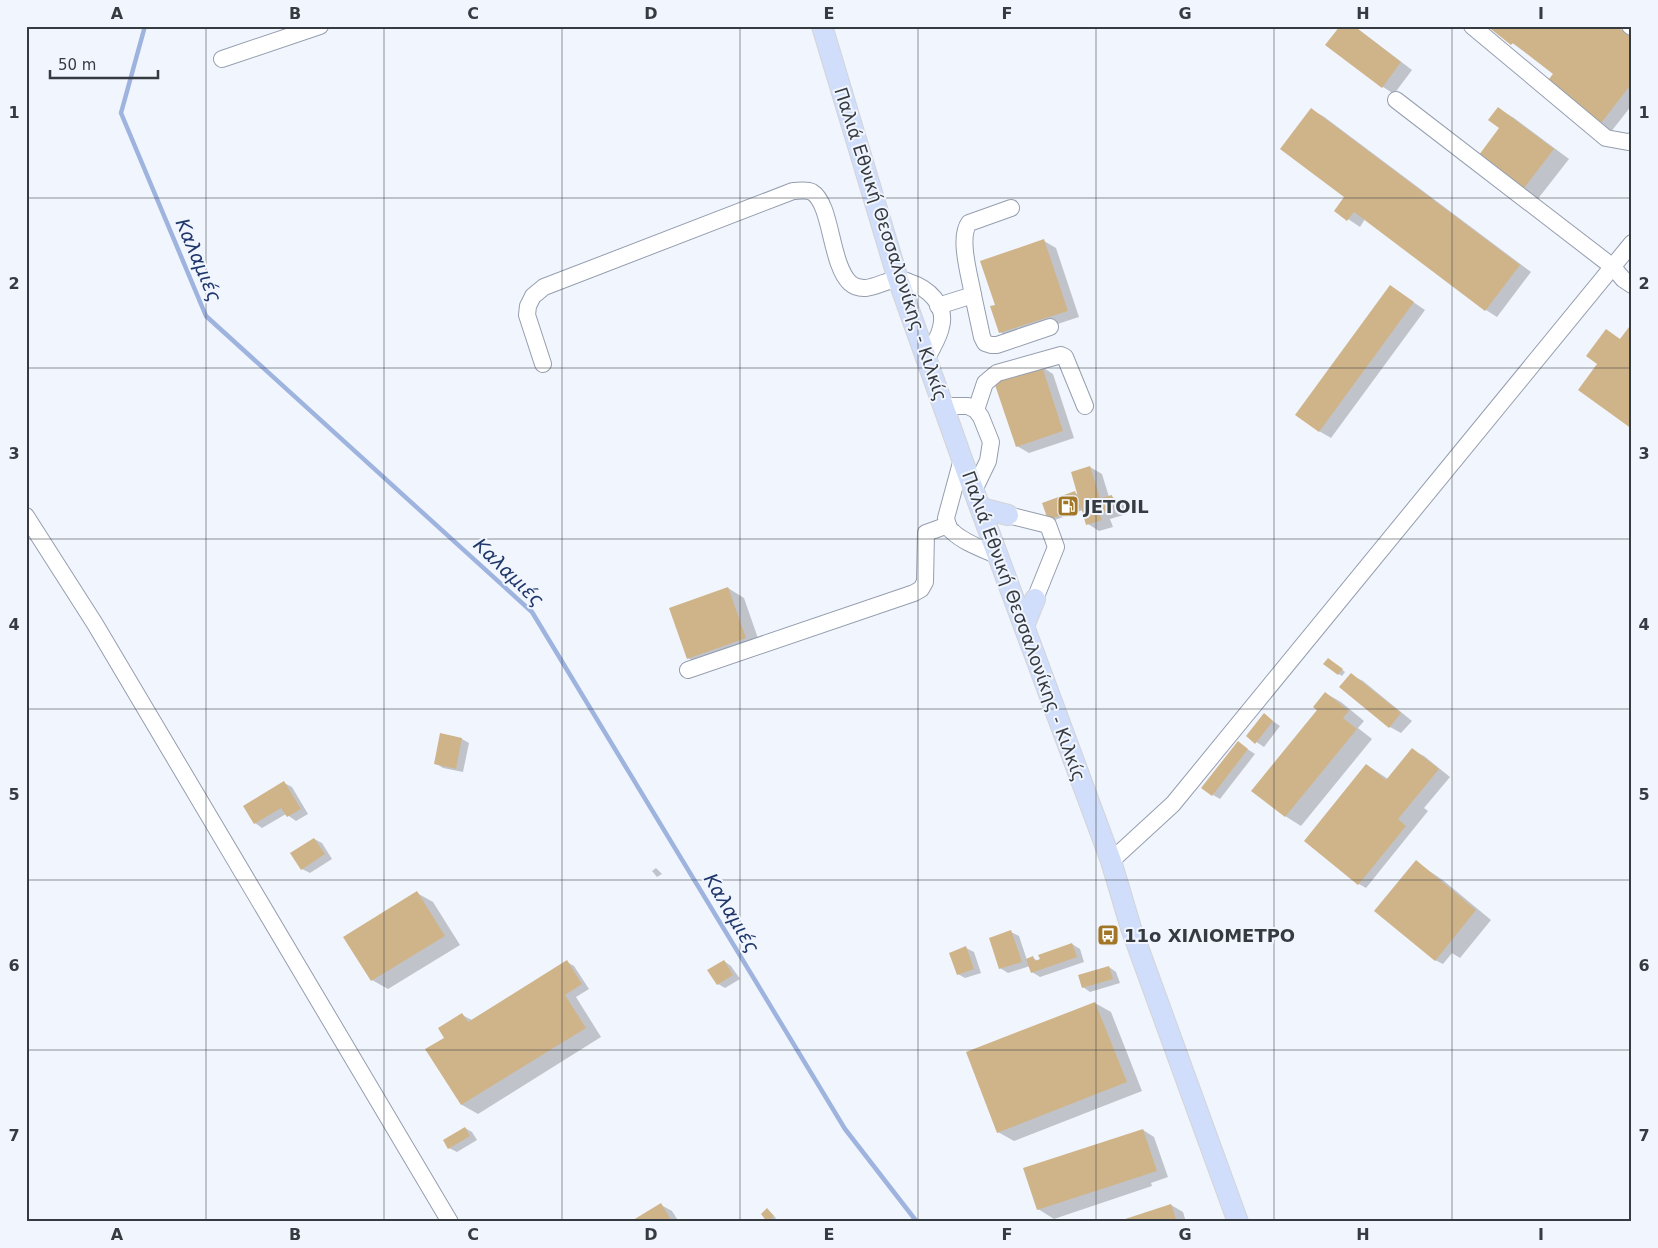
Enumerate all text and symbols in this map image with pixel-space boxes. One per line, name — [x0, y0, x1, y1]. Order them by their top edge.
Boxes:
text: A — [111, 4, 124, 23]
text: B — [289, 4, 301, 23]
text: C — [467, 4, 479, 23]
text: D — [644, 4, 658, 23]
text: E — [824, 4, 834, 23]
text: F — [1002, 4, 1012, 23]
text: G — [1178, 4, 1192, 23]
text: H — [1356, 4, 1370, 23]
text: I — [1538, 4, 1544, 23]
scale bar — [50, 48, 158, 80]
text: 50 m — [58, 56, 96, 74]
street label: Παλιά Εθνική Θεσσαλονίκης - Κιλκίς — [830, 84, 952, 404]
text: 1 — [8, 103, 20, 122]
text: 1 — [1638, 103, 1650, 122]
water label: Καλαμιές — [172, 215, 226, 305]
text: 2 — [8, 274, 20, 293]
text: 2 — [1638, 274, 1650, 293]
text: 3 — [8, 444, 20, 463]
text: 3 — [1638, 444, 1650, 463]
street label: Παλιά Εθνική Θεσσαλονίκης - Κιλκίς — [958, 468, 1090, 784]
fuel station icon: JETOIL — [1056, 494, 1080, 518]
place label: JETOIL — [1082, 496, 1149, 517]
water label: Καλαμιές — [469, 533, 549, 611]
text: 4 — [8, 615, 20, 634]
text: 4 — [1638, 615, 1650, 634]
text: 5 — [8, 785, 20, 804]
text: 5 — [1638, 785, 1650, 804]
water label: Καλαμιές — [700, 869, 764, 957]
bus stop icon: 11ο ΧΙΛΙΟΜΕΤΡΟ — [1096, 923, 1120, 947]
place label: 11ο ΧΙΛΙΟΜΕΤΡΟ — [1124, 925, 1295, 946]
text: 6 — [8, 956, 20, 975]
text: 6 — [1638, 956, 1650, 975]
text: 7 — [8, 1126, 20, 1145]
text: 7 — [1638, 1126, 1650, 1145]
text: A — [111, 1225, 124, 1244]
text: B — [289, 1225, 301, 1244]
text: C — [467, 1225, 479, 1244]
text: D — [644, 1225, 658, 1244]
text: E — [824, 1225, 834, 1244]
text: F — [1002, 1225, 1012, 1244]
text: G — [1178, 1225, 1192, 1244]
text: H — [1356, 1225, 1370, 1244]
text: I — [1538, 1225, 1544, 1244]

